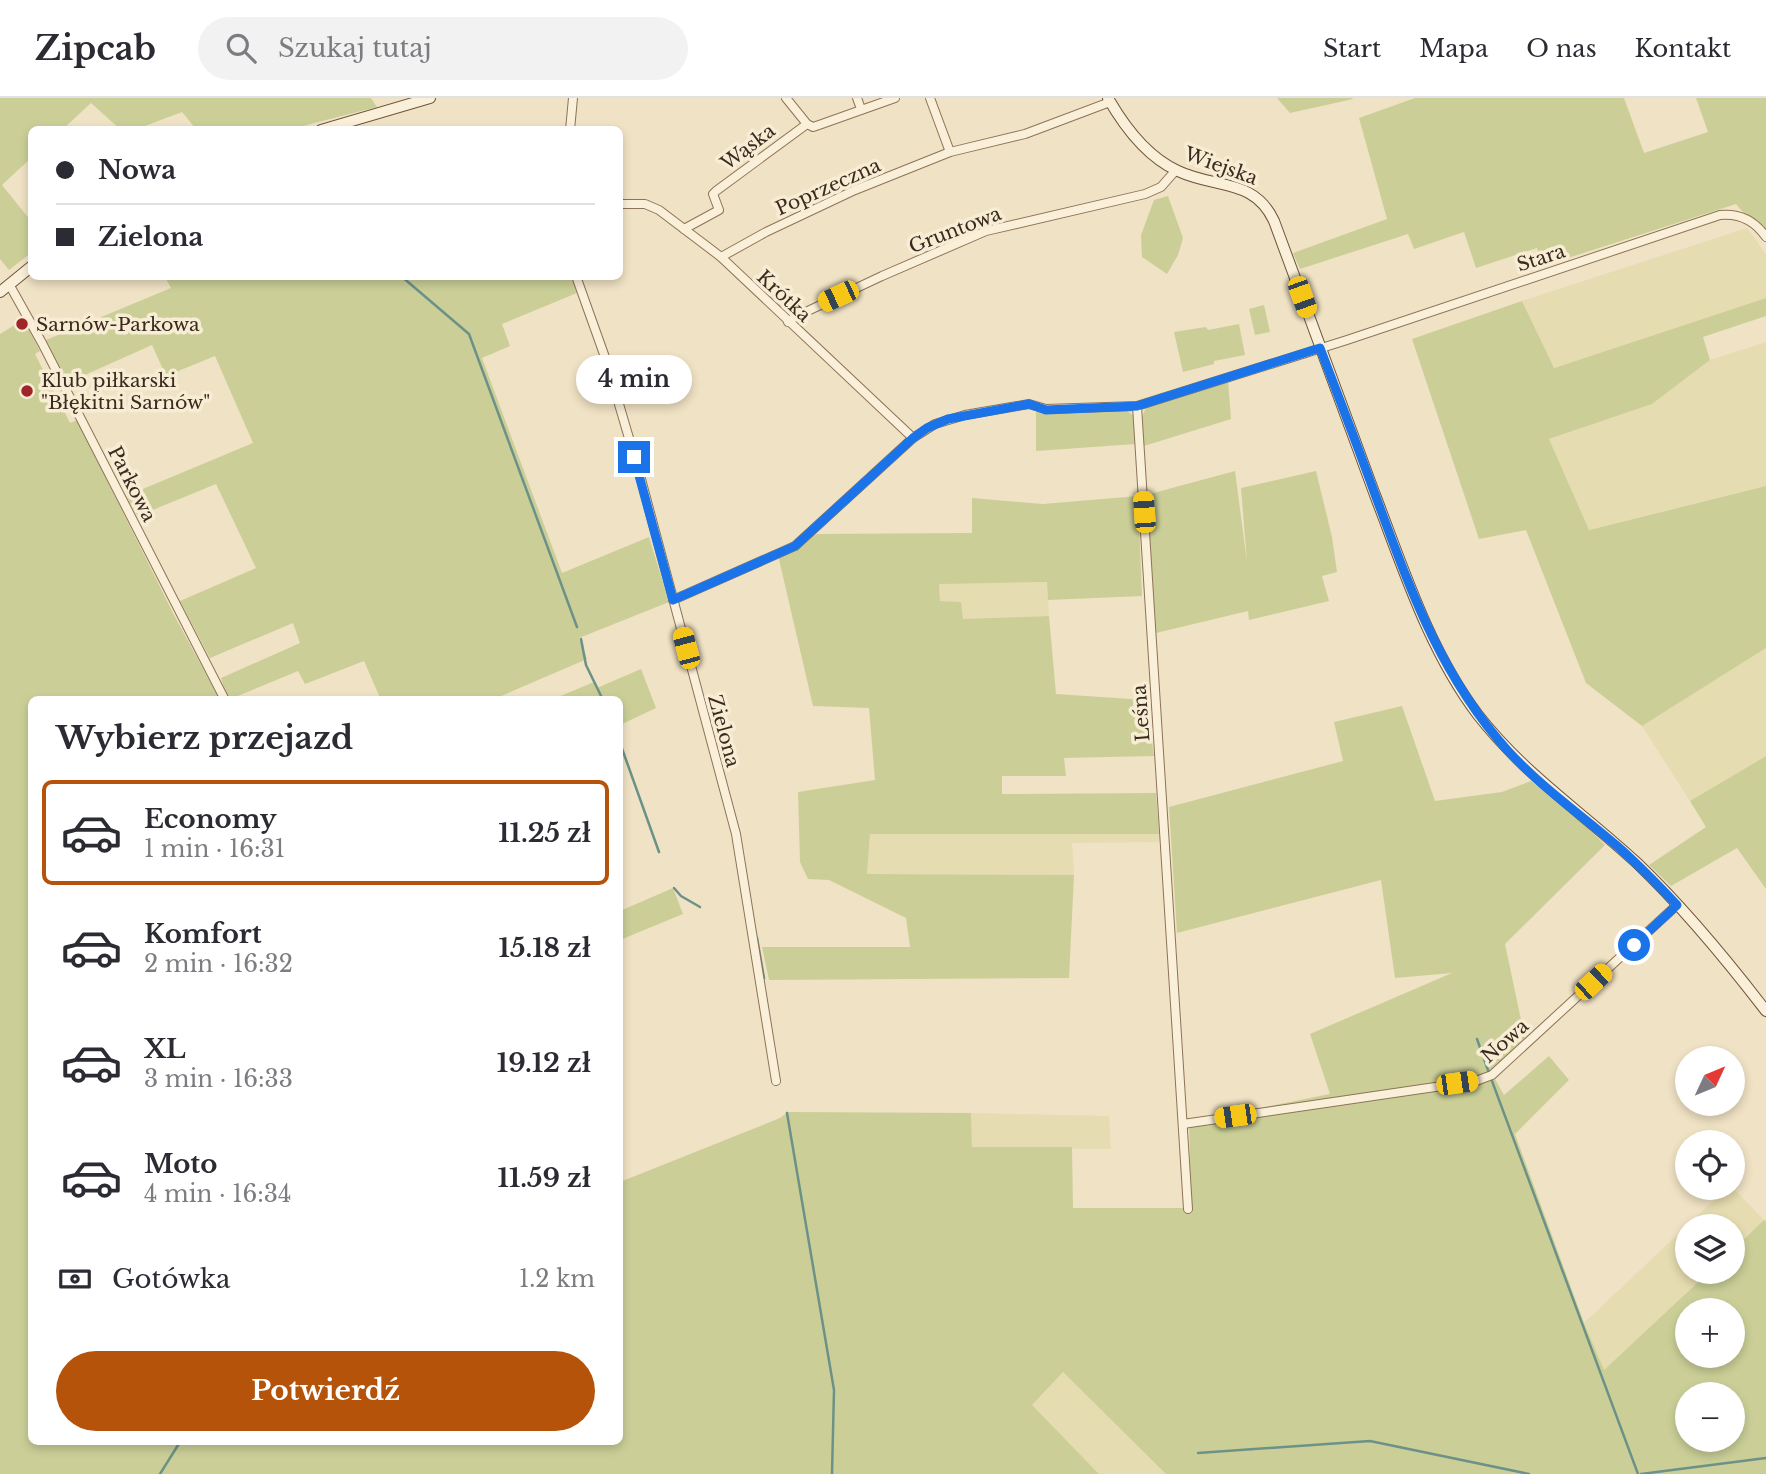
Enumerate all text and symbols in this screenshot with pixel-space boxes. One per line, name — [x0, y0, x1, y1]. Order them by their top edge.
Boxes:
search box — [198, 17, 688, 80]
text: Zipcab — [35, 28, 156, 69]
icon: search — [222, 29, 260, 67]
text: Szukaj tutaj — [278, 32, 432, 64]
text: Start — [1323, 34, 1381, 63]
text: Mapa — [1419, 34, 1488, 63]
text: O nas — [1526, 34, 1597, 63]
text: Kontakt — [1635, 34, 1731, 63]
street label: Wąska — [715, 119, 780, 175]
street label: Wiejska — [1180, 142, 1261, 190]
street label: Poprzeczna — [772, 153, 885, 220]
text: Nowa — [98, 154, 176, 186]
street label: Gruntowa — [906, 202, 1005, 258]
text: Zielona — [98, 221, 204, 253]
street label: Stara — [1514, 239, 1569, 277]
street label: Krótka — [752, 265, 816, 327]
car — [1285, 274, 1320, 320]
car — [815, 278, 862, 314]
place label: Sarnów-Parkowa — [36, 313, 200, 336]
marker: Sarnów-Parkowa — [14, 316, 30, 332]
callout: 4 min — [576, 356, 692, 404]
text: 4 min — [598, 365, 670, 393]
place label: Klub piłkarski "Błękitni Sarnów" — [41, 369, 210, 414]
marker: Klub piłkarski "Błękitni Sarnów" — [19, 383, 35, 399]
route end — [618, 441, 650, 473]
street label: Parkowa — [103, 442, 161, 526]
car — [1133, 490, 1156, 534]
car — [671, 625, 702, 671]
street label: Leśna — [1128, 683, 1154, 742]
street label: Zielona — [703, 692, 745, 770]
text: Wybierz przejazd — [56, 718, 353, 758]
icon: car — [60, 801, 123, 864]
text: Economy — [144, 803, 277, 835]
text: 11.25 zł — [498, 817, 591, 849]
text: 1 min · 16:31 — [144, 835, 285, 863]
icon: car — [60, 916, 123, 979]
text: Komfort — [144, 918, 262, 950]
route start — [1618, 929, 1650, 961]
text: 15.18 zł — [499, 932, 591, 964]
text: 2 min · 16:32 — [144, 950, 293, 978]
car — [1571, 960, 1616, 1004]
street label: Nowa — [1477, 1014, 1534, 1068]
icon: car — [60, 1031, 123, 1094]
text: XL — [144, 1033, 186, 1065]
north arrow — [1675, 1046, 1745, 1116]
map controls — [1675, 1046, 1745, 1452]
text: 19.12 zł — [497, 1047, 591, 1079]
text: 3 min · 16:33 — [144, 1065, 293, 1093]
car — [1435, 1070, 1480, 1096]
car — [1213, 1103, 1258, 1129]
button: locate — [1675, 1130, 1745, 1200]
icon: car — [60, 1146, 123, 1209]
text: Moto — [144, 1148, 217, 1180]
text: 11.59 zł — [498, 1162, 591, 1194]
text: 4 min · 16:34 — [144, 1180, 291, 1208]
button: layers — [1675, 1214, 1745, 1284]
icon: cash — [56, 1260, 94, 1298]
text: Gotówka — [112, 1263, 230, 1295]
text: 1.2 km — [519, 1265, 595, 1293]
button: + — [1675, 1298, 1745, 1368]
button: Potwierdź — [56, 1351, 595, 1431]
button: − — [1675, 1382, 1745, 1452]

